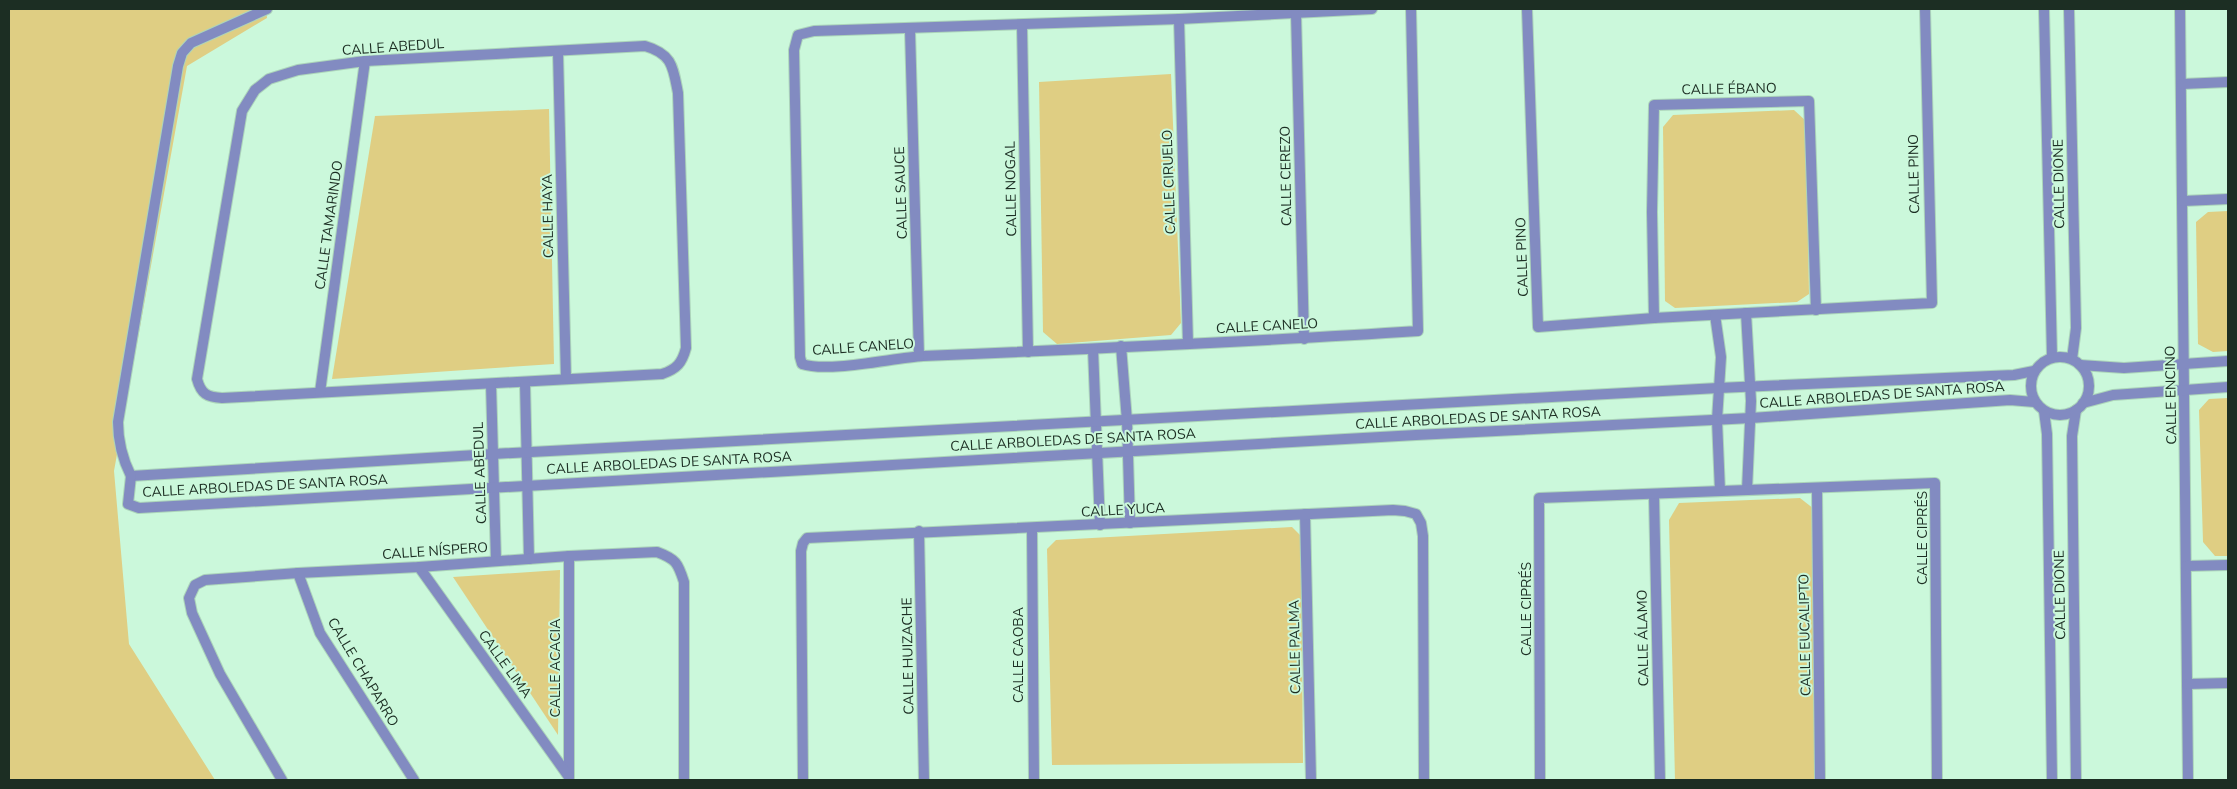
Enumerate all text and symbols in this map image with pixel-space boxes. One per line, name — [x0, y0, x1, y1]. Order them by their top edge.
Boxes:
street label: CALLE ABEDUL — [341, 34, 445, 60]
street label: CALLE ÉBANO — [1681, 79, 1777, 99]
street label: CALLE CEREZO — [1276, 126, 1296, 226]
street label: CALLE CIRUELO — [1158, 129, 1180, 235]
street label: CALLE PINO — [1904, 134, 1924, 214]
street label: CALLE DIONE — [2049, 139, 2069, 229]
street label: CALLE NOGAL — [1001, 141, 1021, 237]
street label: CALLE SAUCE — [890, 146, 912, 240]
street label: CALLE TAMARINDO — [311, 159, 347, 291]
street label: CALLE HAYA — [538, 174, 558, 258]
street label: CALLE PINO — [1511, 217, 1533, 297]
street label: CALLE CANELO — [1216, 314, 1318, 338]
street label: CALLE CANELO — [811, 334, 915, 360]
street label: CALLE ENCINO — [2161, 345, 2181, 445]
street label: CALLE ARBOLEDAS DE SANTA ROSA — [1759, 377, 2005, 413]
street label: CALLE ARBOLEDAS DE SANTA ROSA — [1355, 402, 1601, 434]
street label: CALLE ABEDUL — [469, 421, 491, 524]
street label: CALLE ARBOLEDAS DE SANTA ROSA — [950, 424, 1196, 456]
street label: CALLE ARBOLEDAS DE SANTA ROSA — [546, 447, 792, 479]
street label: CALLE ARBOLEDAS DE SANTA ROSA — [142, 470, 388, 502]
street label: CALLE CIPRÉS — [1913, 491, 1932, 585]
street label: CALLE YUCA — [1080, 498, 1166, 522]
street label: CALLE NÍSPERO — [381, 538, 489, 564]
street label: CALLE DIONE — [2050, 550, 2070, 640]
street label: CALLE CIPRÉS — [1517, 562, 1536, 656]
street label: CALLE EUCALIPTO — [1794, 574, 1816, 696]
street label: CALLE ÁLAMO — [1633, 589, 1653, 687]
street label: CALLE HUIZACHE — [897, 597, 919, 715]
street label: CALLE PALMA — [1285, 600, 1305, 694]
street label: CALLE CAOBA — [1009, 607, 1028, 703]
street label: CALLE CHAPARRO — [323, 614, 403, 730]
street label: CALLE ACACIA — [546, 619, 565, 717]
street label: CALLE LIMA — [474, 626, 536, 702]

